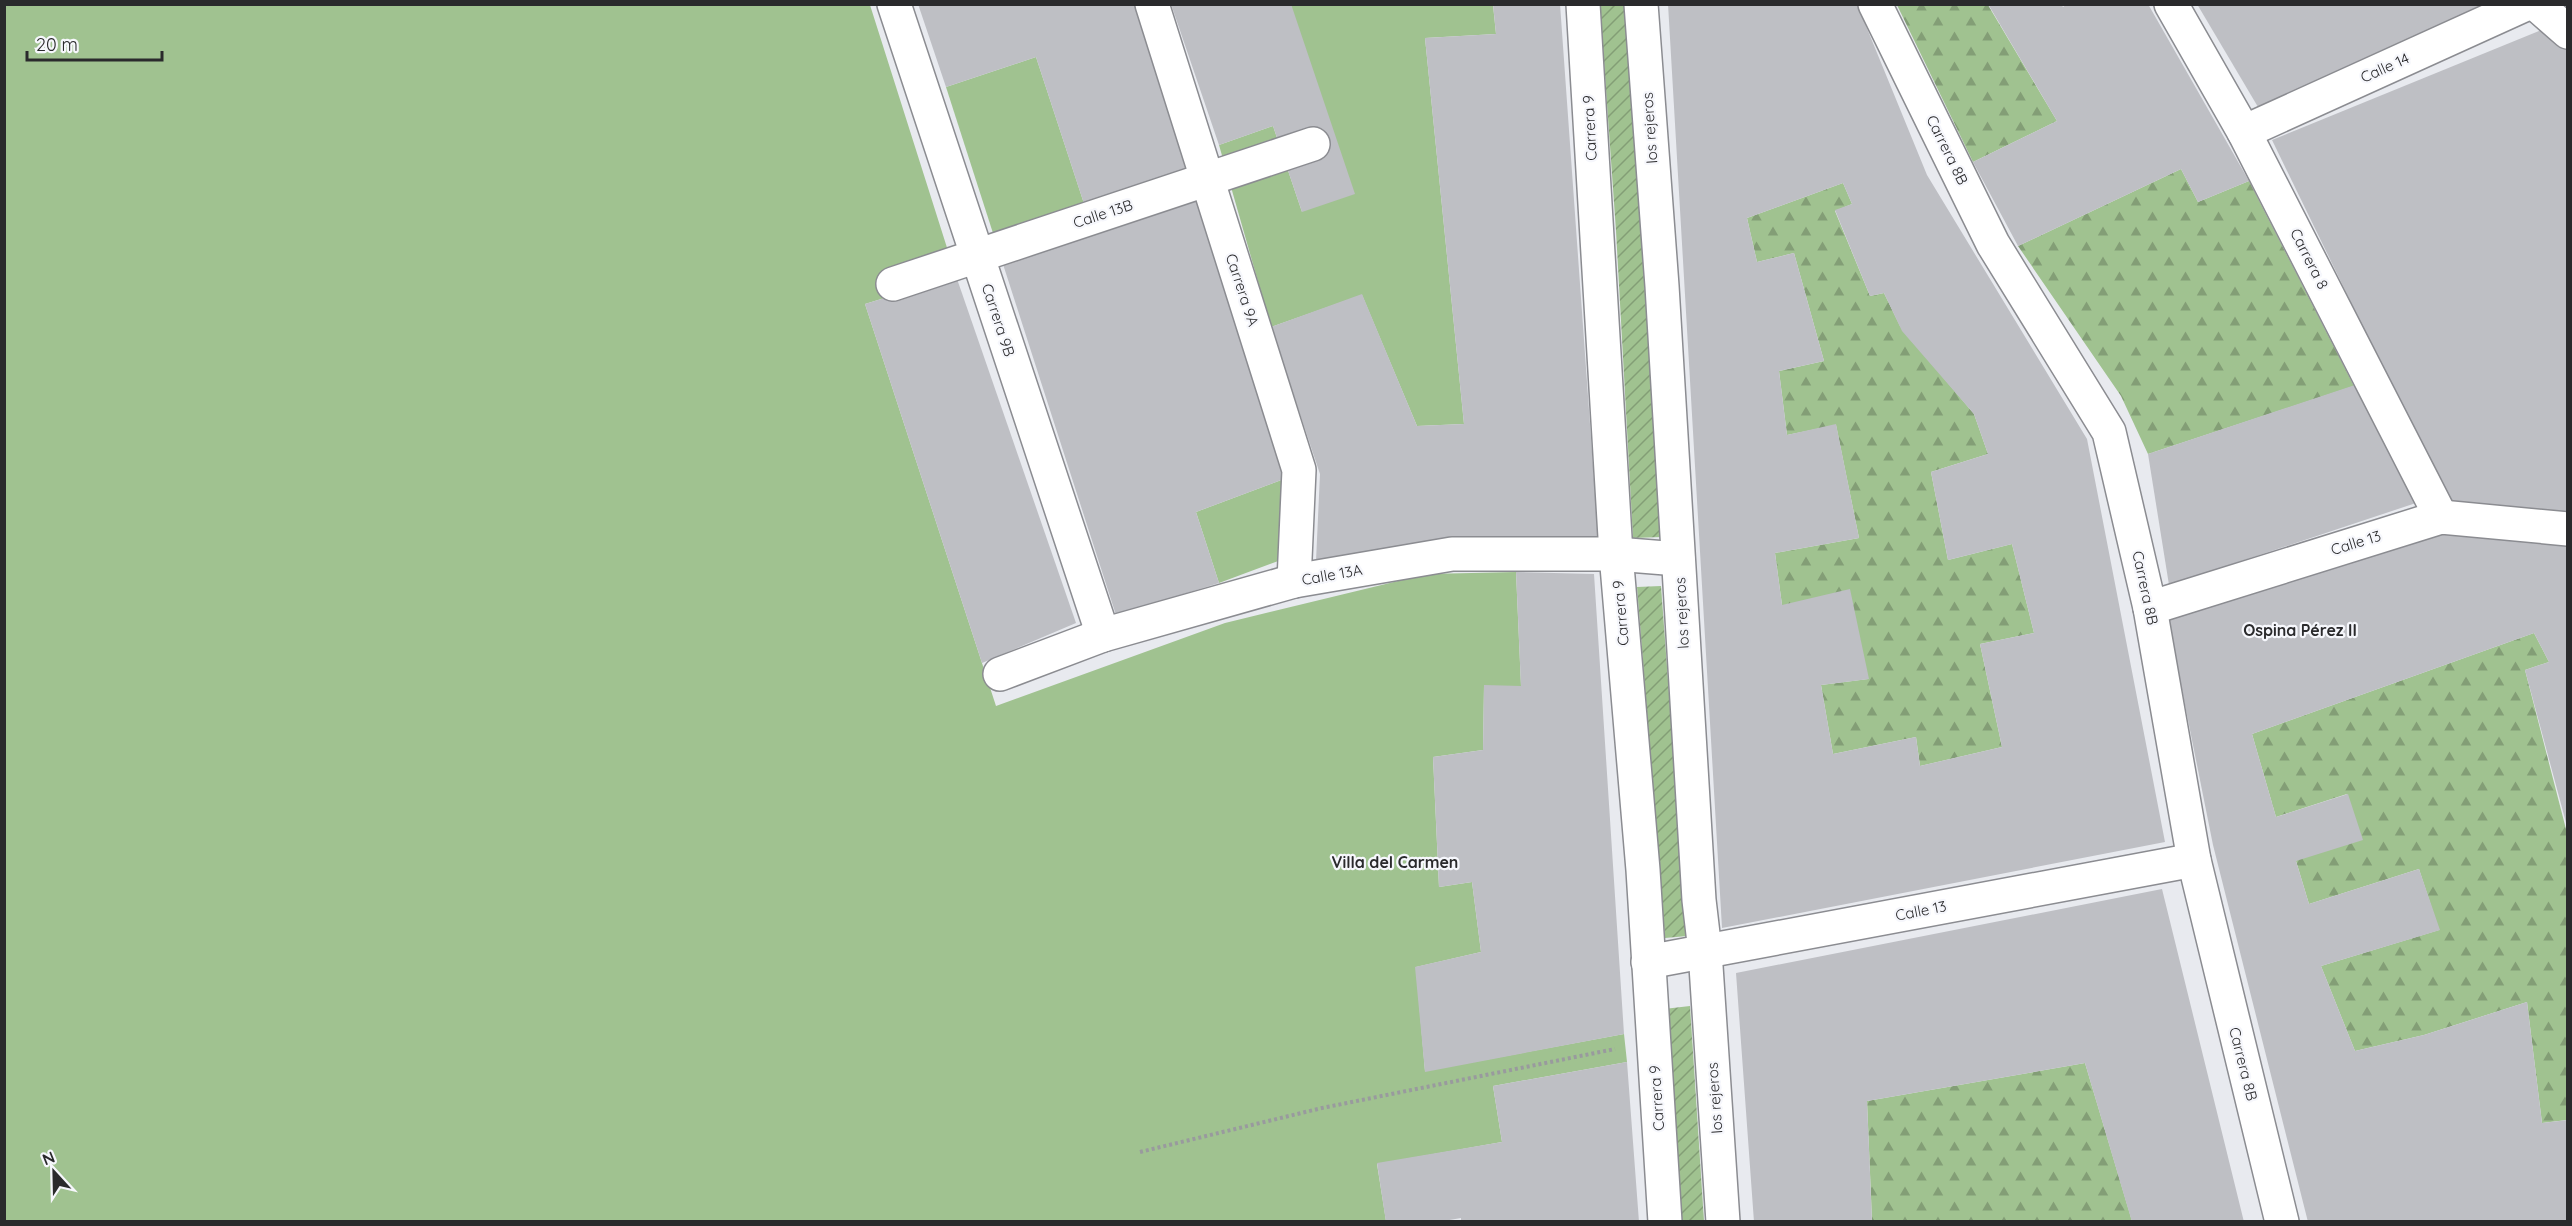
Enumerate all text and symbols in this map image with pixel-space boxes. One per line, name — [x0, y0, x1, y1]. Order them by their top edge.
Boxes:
scale bar — [27, 24, 162, 62]
text: 20 m — [36, 33, 78, 56]
street label: Calle 14 — [2357, 48, 2412, 87]
street label: los rejeros — [1638, 92, 1661, 164]
street label: Carrera 9 — [1578, 95, 1601, 161]
street label: Carrera 8B — [1922, 112, 1973, 188]
street label: Calle 13B — [1071, 195, 1135, 232]
street label: Carrera 8 — [2286, 225, 2333, 292]
street label: Carrera 9A — [1222, 251, 1263, 329]
street label: Carrera 9B — [978, 281, 1019, 359]
street label: Calle 13 — [2328, 526, 2383, 559]
street label: Carrera 8B — [2128, 549, 2163, 627]
street label: Calle 13A — [1300, 560, 1364, 589]
street label: los rejeros — [1670, 577, 1693, 649]
street label: Carrera 9 — [1608, 579, 1633, 647]
district label: Ospina Pérez II — [2243, 620, 2357, 640]
district label: Villa del Carmen — [1332, 852, 1458, 872]
street label: Calle 13 — [1894, 896, 1948, 925]
street label: Carrera 8B — [2225, 1025, 2262, 1103]
street label: los rejeros — [1703, 1062, 1726, 1134]
street label: Carrera 9 — [1645, 1065, 1668, 1131]
north arrow — [24, 1142, 84, 1202]
text: N — [39, 1147, 58, 1170]

